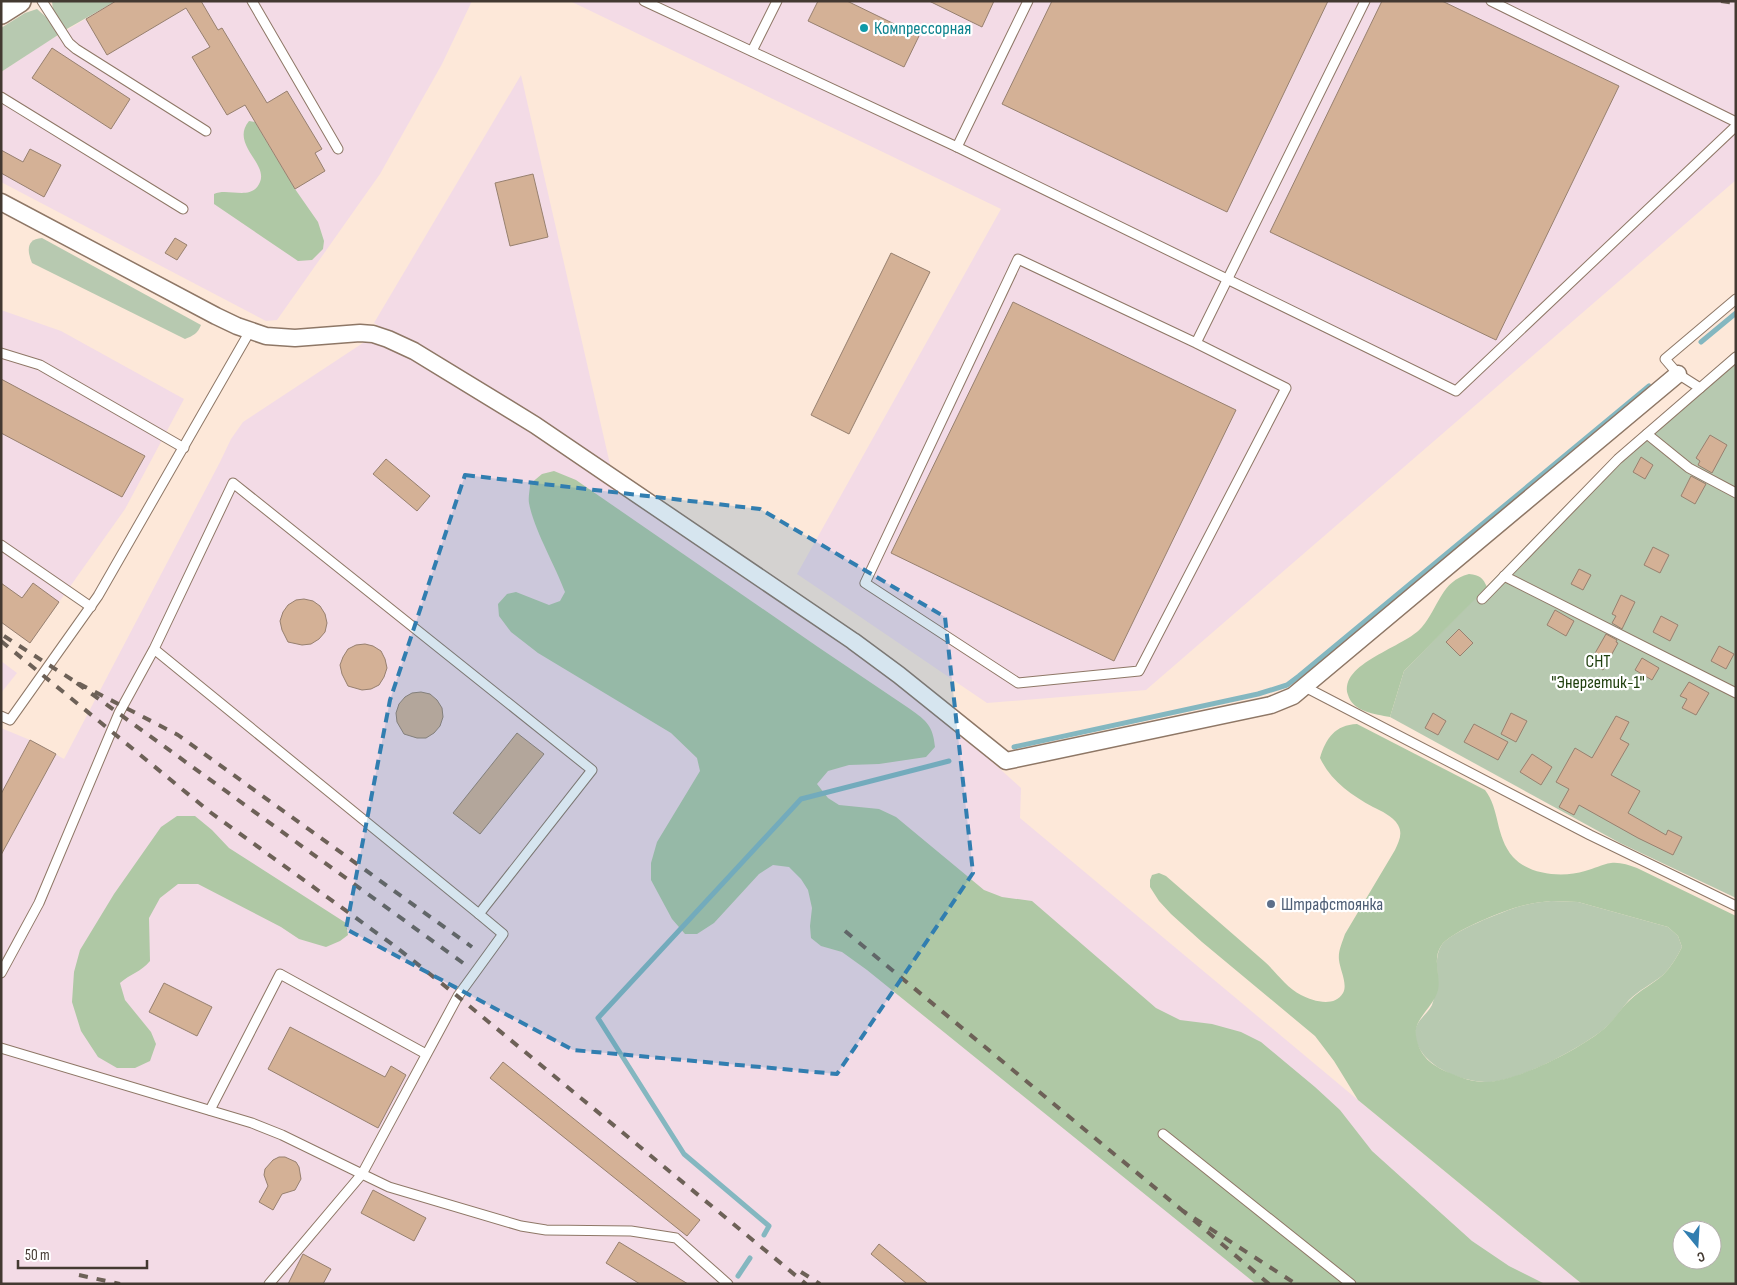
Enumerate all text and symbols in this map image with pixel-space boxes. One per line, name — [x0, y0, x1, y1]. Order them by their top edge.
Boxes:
place label: Компрессорная — [874, 18, 971, 39]
marker: Компрессорная — [858, 22, 870, 34]
park label: СНТ "Энергетик-1" — [1551, 651, 1645, 693]
place label: Штрафстоянка — [1281, 894, 1383, 915]
marker: Штрафстоянка — [1265, 898, 1277, 910]
north arrow — [1672, 1220, 1722, 1270]
scale bar — [18, 1238, 146, 1270]
text: 50 m — [25, 1246, 50, 1265]
text: С — [1695, 1248, 1707, 1266]

